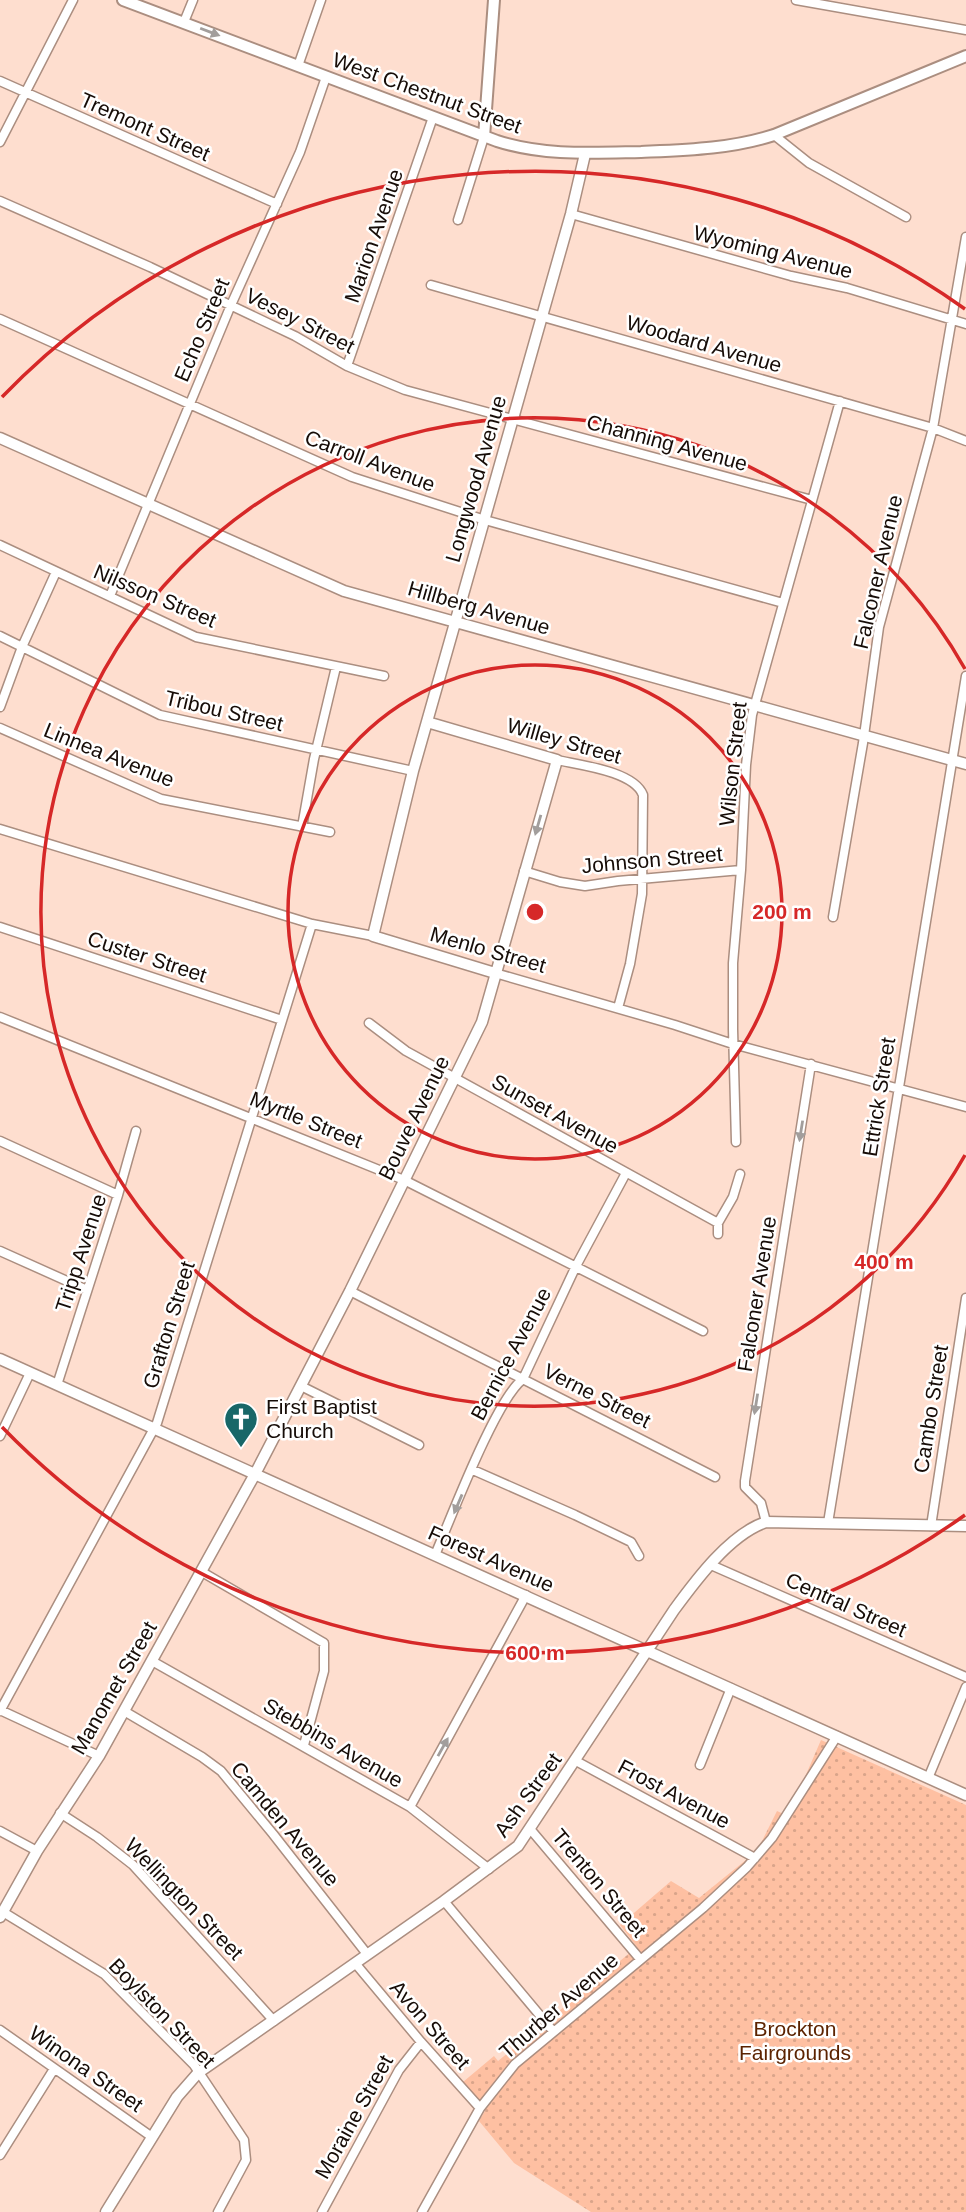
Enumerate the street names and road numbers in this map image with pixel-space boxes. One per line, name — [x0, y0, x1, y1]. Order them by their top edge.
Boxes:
street label: West Chestnut Street — [330, 48, 525, 137]
street label: Tremont Street — [77, 88, 214, 165]
street label: Marion Avenue — [340, 166, 407, 306]
street label: Wyoming Avenue — [691, 221, 855, 282]
street label: Echo Street — [170, 275, 234, 385]
street label: Vesey Street — [242, 283, 359, 358]
street label: Woodard Avenue — [624, 310, 784, 377]
street label: Longwood Avenue — [441, 393, 510, 565]
street label: Channing Avenue — [584, 410, 750, 475]
street label: Carroll Avenue — [302, 425, 438, 496]
street label: Falconer Avenue — [849, 493, 906, 651]
street label: Nilsson Street — [91, 559, 220, 632]
street label: Hillberg Avenue — [405, 576, 553, 639]
street label: Tribou Street — [163, 686, 286, 735]
street label: Wilson Street — [715, 700, 750, 827]
street label: Willey Street — [504, 713, 624, 768]
street label: Linnea Avenue — [41, 718, 178, 791]
street label: Johnson Street — [581, 842, 723, 877]
street label: Menlo Street — [428, 922, 549, 977]
street label: Custer Street — [85, 926, 210, 987]
street label: Ettrick Street — [858, 1036, 899, 1158]
street label: Bouve Avenue — [374, 1052, 453, 1184]
street label: Sunset Avenue — [488, 1069, 622, 1158]
street label: Myrtle Street — [247, 1087, 366, 1153]
street label: Tripp Avenue — [51, 1191, 110, 1315]
street label: Falconer Avenue — [733, 1214, 780, 1373]
street label: Grafton Street — [138, 1258, 199, 1391]
street label: Bernice Avenue — [466, 1284, 555, 1424]
street label: Cambo Street — [909, 1343, 952, 1475]
street label: Verne Street — [540, 1359, 655, 1432]
street label: Forest Avenue — [425, 1521, 558, 1597]
street label: Central Street — [782, 1568, 910, 1641]
street label: Manomet Street — [66, 1617, 161, 1758]
street label: Stebbins Avenue — [259, 1693, 407, 1792]
street label: Ash Street — [489, 1748, 566, 1841]
street label: Frost Avenue — [614, 1754, 734, 1833]
street label: Camden Avenue — [227, 1757, 344, 1890]
street label: Trenton Street — [548, 1824, 651, 1941]
street label: Wellington Street — [121, 1833, 248, 1964]
street label: Thurber Avenue — [495, 1948, 622, 2063]
street label: Boylston Street — [105, 1953, 220, 2072]
street label: Avon Street — [386, 1976, 475, 2074]
street label: Winona Street — [25, 2021, 148, 2116]
street label: Moraine Street — [310, 2051, 397, 2183]

